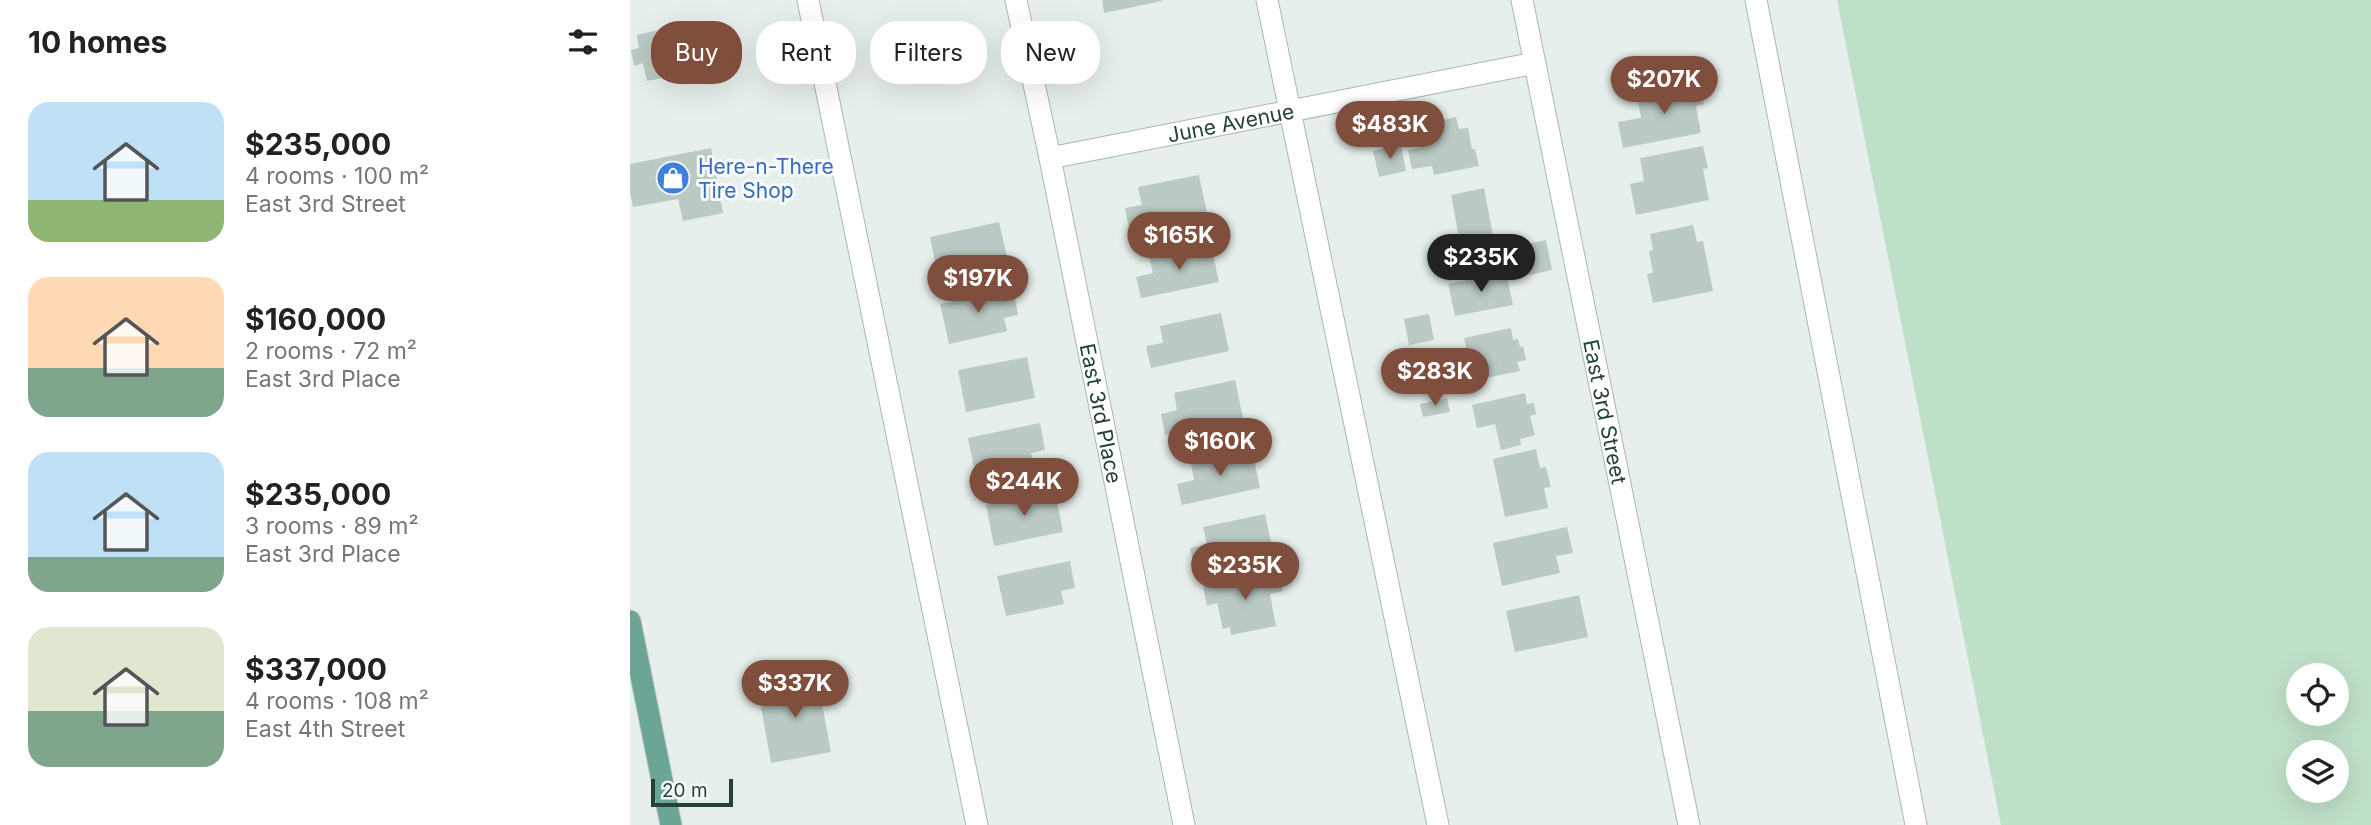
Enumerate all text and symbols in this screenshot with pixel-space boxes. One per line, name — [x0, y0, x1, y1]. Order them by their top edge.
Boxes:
chip: Buy — [651, 21, 742, 84]
chip: Rent — [756, 21, 856, 84]
chip: Filters — [870, 21, 987, 84]
chip: New — [1001, 21, 1100, 84]
icon: filters — [564, 23, 602, 61]
text: 10 homes — [28, 24, 167, 60]
pin: $207K — [1615, 57, 1713, 116]
text: $207K — [1627, 65, 1701, 93]
street label: June Avenue — [1165, 98, 1296, 147]
pin: $483K — [1341, 102, 1439, 161]
text: $483K — [1352, 110, 1428, 138]
text: $235,000 — [245, 126, 391, 162]
icon: home — [84, 130, 168, 214]
place label: Here-n-There Tire Shop — [698, 154, 834, 203]
shop icon: Here-n-There Tire Shop — [654, 159, 692, 197]
text: 4 rooms · 100 m² — [245, 162, 429, 190]
text: East 3rd Street — [245, 190, 406, 218]
pin: $165K — [1130, 212, 1228, 272]
text: $165K — [1143, 221, 1215, 249]
pin: $235K — [1432, 234, 1530, 294]
text: $235K — [1443, 243, 1519, 271]
pin: $197K — [929, 256, 1027, 315]
text: $197K — [943, 264, 1013, 292]
text: $160,000 — [245, 301, 386, 337]
icon: home — [84, 305, 168, 389]
text: 2 rooms · 72 m² — [245, 337, 417, 365]
street label: East 3rd Street — [1579, 337, 1632, 486]
street label: East 3rd Place — [1075, 341, 1128, 485]
pin: $283K — [1386, 348, 1484, 408]
text: $283K — [1397, 357, 1473, 385]
text: East 3rd Place — [245, 365, 401, 393]
pin: $160K — [1171, 419, 1269, 478]
text: $160K — [1184, 427, 1256, 455]
pin: $244K — [975, 458, 1073, 518]
text: $244K — [986, 467, 1062, 495]
text: $235,000 — [245, 476, 391, 512]
icon: home — [84, 480, 168, 564]
text: 3 rooms · 89 m² — [245, 512, 419, 540]
text: East 3rd Place — [245, 540, 401, 568]
pin: $235K — [1196, 542, 1294, 602]
text: $235K — [1207, 551, 1283, 579]
text: $337,000 — [245, 651, 387, 687]
icon: home — [84, 655, 168, 739]
pin: $337K — [746, 660, 844, 720]
map controls — [2286, 663, 2349, 803]
button: locate — [2286, 663, 2349, 726]
text: $337K — [758, 669, 832, 697]
text: 4 rooms · 108 m² — [245, 687, 429, 715]
text: East 4th Street — [245, 715, 405, 743]
button: layers — [2286, 740, 2349, 803]
scale bar — [651, 776, 733, 808]
text: 20 m — [662, 779, 708, 802]

